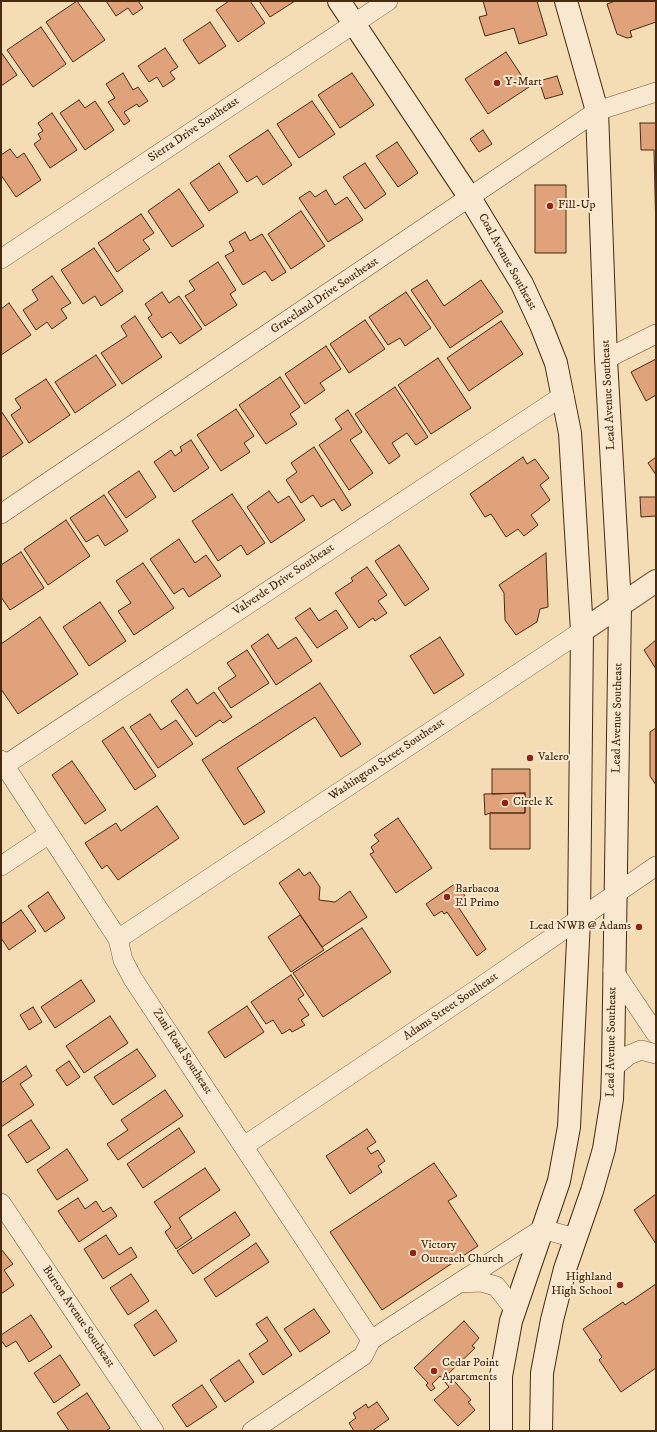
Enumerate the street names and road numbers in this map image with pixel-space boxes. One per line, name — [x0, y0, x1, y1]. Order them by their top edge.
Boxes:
street label: Sierra Drive Southeast — [146, 94, 242, 166]
street label: Coal Avenue Southeast — [474, 211, 540, 313]
street label: Graceland Drive Southeast — [268, 255, 382, 337]
street label: Lead Avenue Southeast — [599, 340, 619, 450]
street label: Valverde Drive Southeast — [231, 541, 337, 619]
street label: Lead Avenue Southeast — [610, 663, 626, 773]
street label: Washington Street Southeast — [326, 716, 448, 804]
street label: Adams Street Southeast — [401, 970, 501, 1044]
street label: Lead Avenue Southeast — [604, 987, 620, 1097]
street label: Zuni Road Southeast — [149, 1007, 215, 1097]
street label: Burton Avenue Southeast — [39, 1263, 117, 1371]

